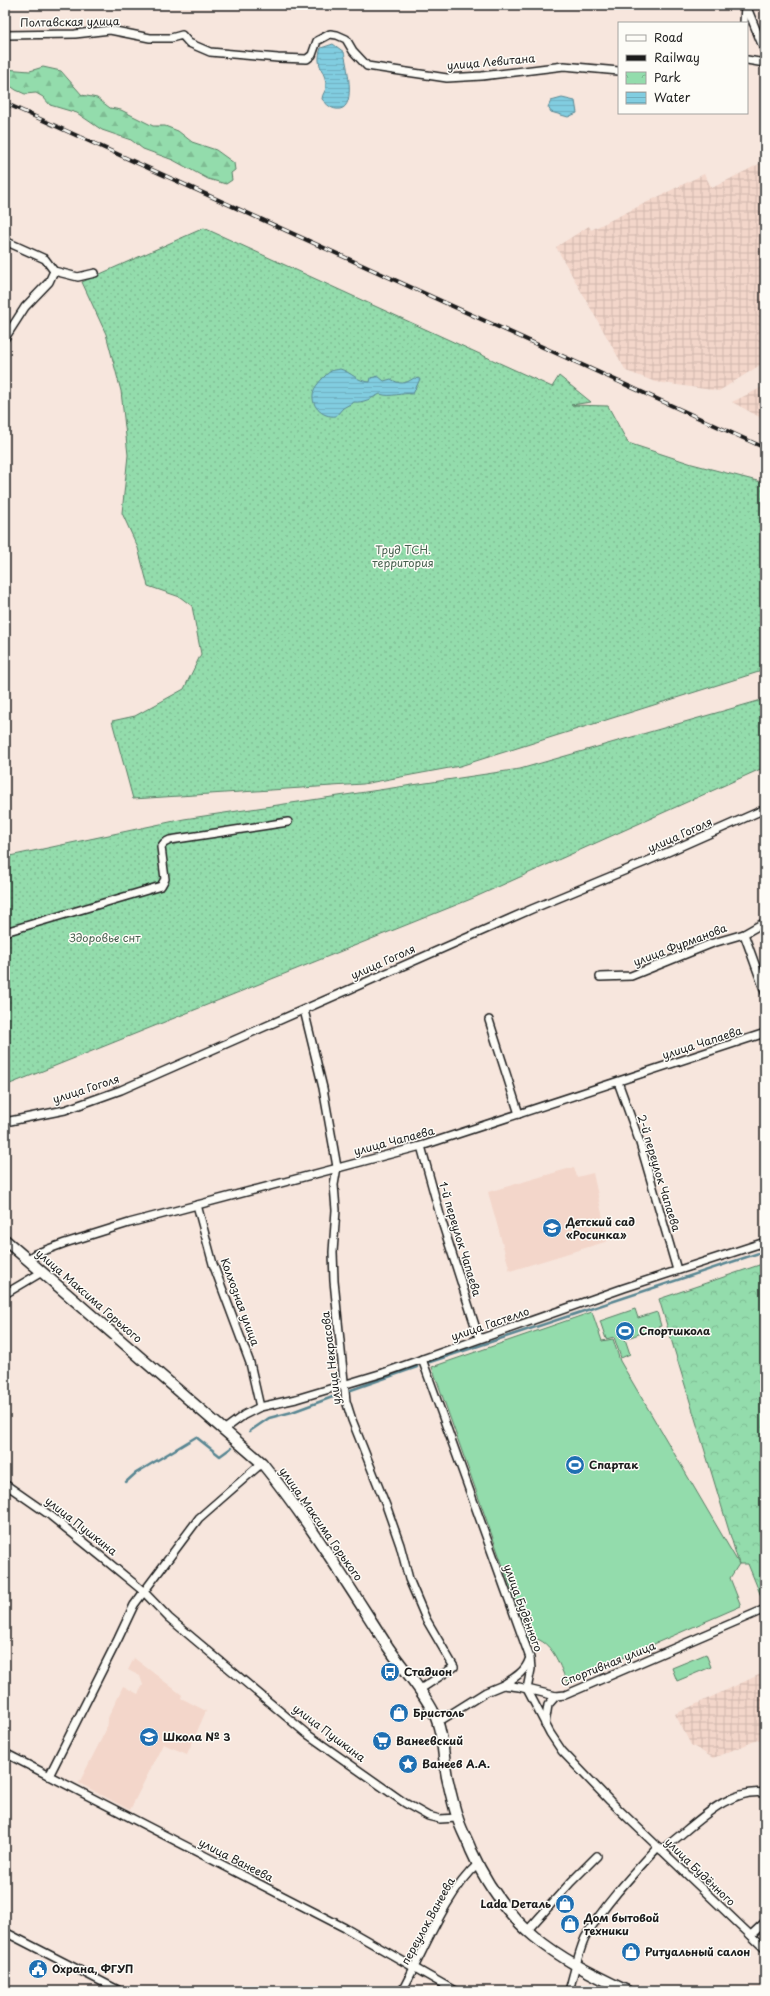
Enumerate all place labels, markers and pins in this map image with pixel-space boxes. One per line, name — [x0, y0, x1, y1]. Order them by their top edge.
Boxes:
place label: Детский сад «Росинка» — [565, 1213, 635, 1243]
school or university icon: Детский сад «Росинка» — [541, 1217, 563, 1239]
sports icon: Спортшкола — [614, 1320, 636, 1342]
place label: Спортшкола — [639, 1322, 711, 1339]
sports icon: Спартак — [564, 1454, 586, 1476]
place label: Спартак — [589, 1456, 639, 1473]
bus stop icon: Стадион — [379, 1661, 401, 1683]
place label: Стадион — [404, 1663, 452, 1680]
shop icon: Бристоль — [388, 1702, 410, 1724]
place label: Бристоль — [413, 1704, 464, 1721]
school or university icon: Школа № 3 — [138, 1726, 160, 1748]
place label: Школа № 3 — [163, 1728, 230, 1745]
supermarket icon: Ванеевский — [371, 1730, 393, 1752]
place label: Ванеевский — [396, 1732, 463, 1749]
place icon: Ванеев А.А. — [397, 1753, 419, 1775]
place label: Ванеев А.А. — [422, 1755, 490, 1772]
shop icon: Lada Dеталь — [554, 1893, 576, 1915]
place label: Lada Dеталь — [481, 1895, 551, 1912]
place label: Дом бытовой техники — [583, 1909, 659, 1939]
shop icon: Дом бытовой техники — [559, 1913, 581, 1935]
shop icon: Ритуальный салон — [620, 1941, 642, 1963]
place label: Ритуальный салон — [645, 1943, 750, 1960]
public building icon: Охрана, ФГУП — [27, 1958, 49, 1980]
place label: Охрана, ФГУП — [52, 1960, 133, 1977]

